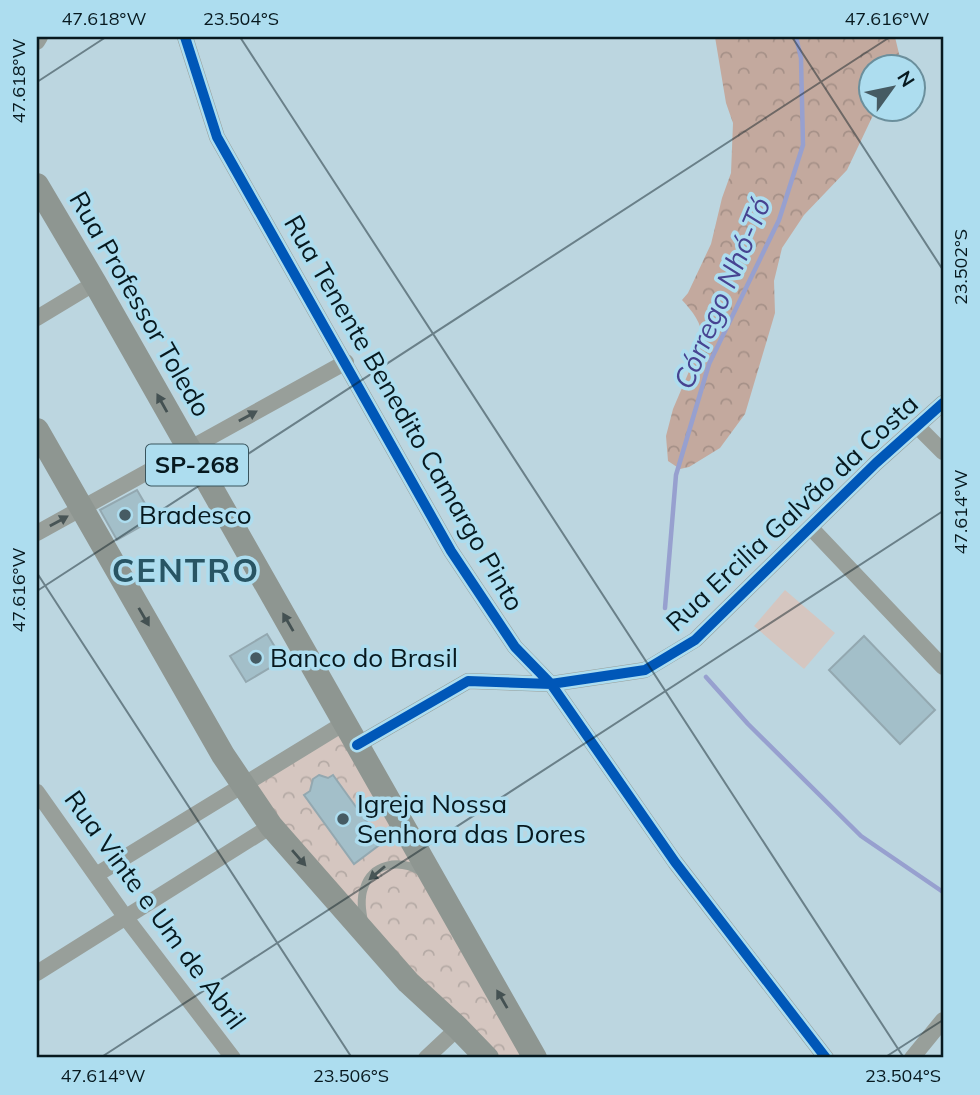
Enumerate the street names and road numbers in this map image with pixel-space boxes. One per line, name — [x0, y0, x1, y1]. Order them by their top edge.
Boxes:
street label: Rua Professor Toledo — [62, 185, 218, 422]
street label: Rua Tenente Benedito Camargo Pinto — [277, 209, 532, 617]
street label: Rua Ercilia Galvão da Costa — [659, 387, 925, 638]
road number: SP-268 — [146, 444, 248, 486]
street label: Rua Vinte e Um de Abril — [58, 784, 253, 1036]

